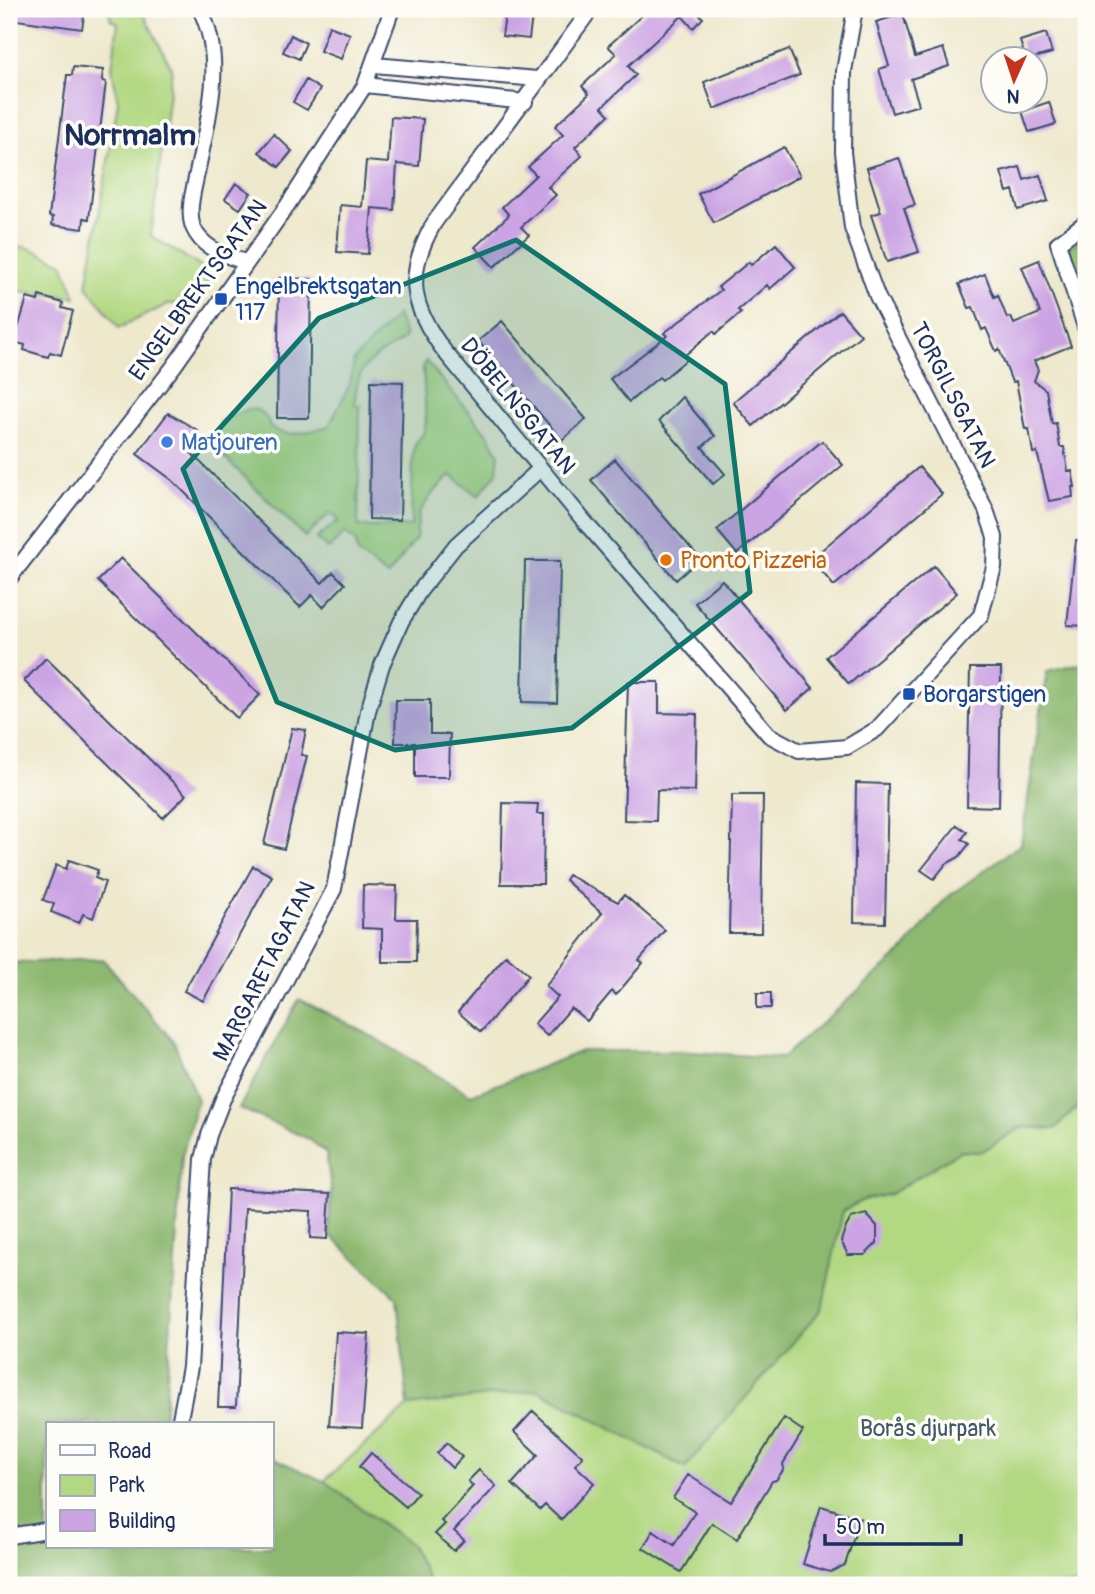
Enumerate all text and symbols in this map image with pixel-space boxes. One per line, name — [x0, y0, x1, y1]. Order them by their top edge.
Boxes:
north arrow — [979, 46, 1050, 116]
text: N — [1006, 84, 1020, 108]
district label: Norrmalm — [64, 117, 196, 154]
street label: ENGELBREKTSGATAN — [122, 194, 274, 386]
place label: Engelbrektsgatan 117 — [235, 272, 402, 327]
marker: Engelbrektsgatan 117 — [213, 291, 229, 307]
street label: TORGILSGATAN — [904, 317, 1002, 473]
street label: DÖBELNSGATAN — [454, 332, 582, 480]
place label: Matjouren — [181, 428, 278, 457]
marker: Matjouren — [159, 434, 175, 450]
place label: Pronto Pizzeria — [680, 546, 827, 575]
marker: Pronto Pizzeria — [658, 552, 674, 568]
place label: Borgarstigen — [923, 680, 1046, 709]
marker: Borgarstigen — [901, 686, 917, 702]
street label: MARGARETAGATAN — [206, 876, 322, 1066]
park label: Borås djurpark — [860, 1414, 996, 1443]
legend — [46, 1422, 273, 1548]
text: Road — [108, 1438, 152, 1465]
text: Park — [108, 1472, 145, 1499]
scale bar — [825, 1503, 962, 1547]
text: Building — [108, 1508, 175, 1535]
text: 50 m — [836, 1514, 885, 1541]

